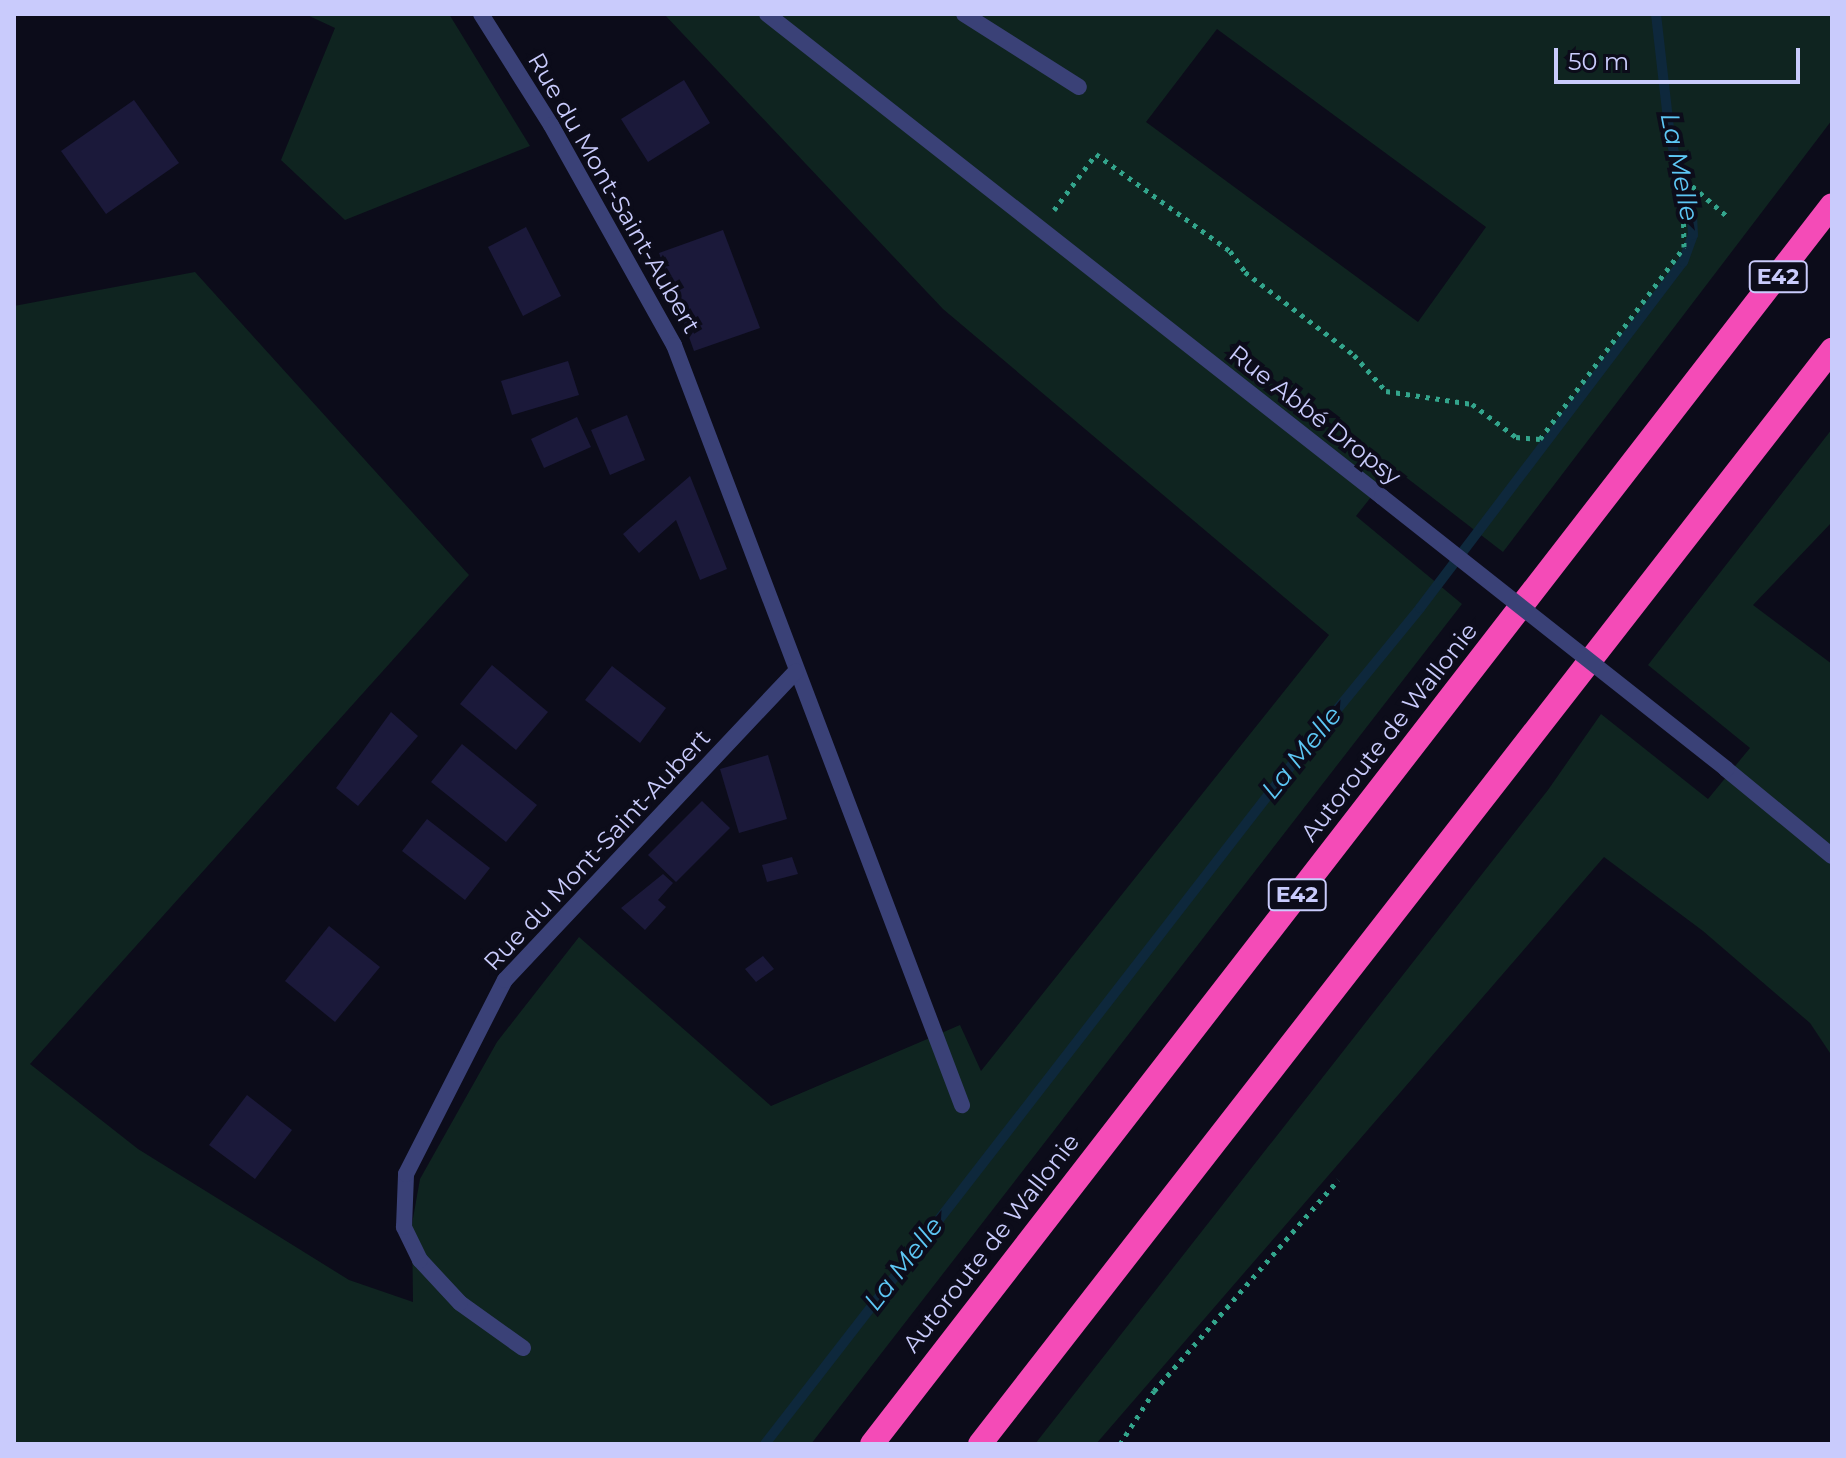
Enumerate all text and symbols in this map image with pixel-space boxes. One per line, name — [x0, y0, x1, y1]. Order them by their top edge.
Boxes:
scale bar — [1558, 32, 1804, 82]
text: 50 m — [1568, 47, 1629, 76]
street label: Rue du Mont-Saint-Aubert — [522, 48, 706, 338]
water label: La Melle — [1653, 110, 1705, 224]
road number: E42 — [1748, 259, 1808, 295]
street label: Rue Abbé Dropsy — [1223, 339, 1407, 491]
street label: Autoroute de Wallonie — [1295, 617, 1483, 847]
water label: La Melle — [1255, 701, 1349, 805]
street label: Rue du Mont-Saint-Aubert — [478, 724, 716, 976]
road number: E42 — [1267, 877, 1327, 913]
street label: Autoroute de Wallonie — [897, 1128, 1085, 1358]
water label: La Melle — [858, 1211, 950, 1317]

